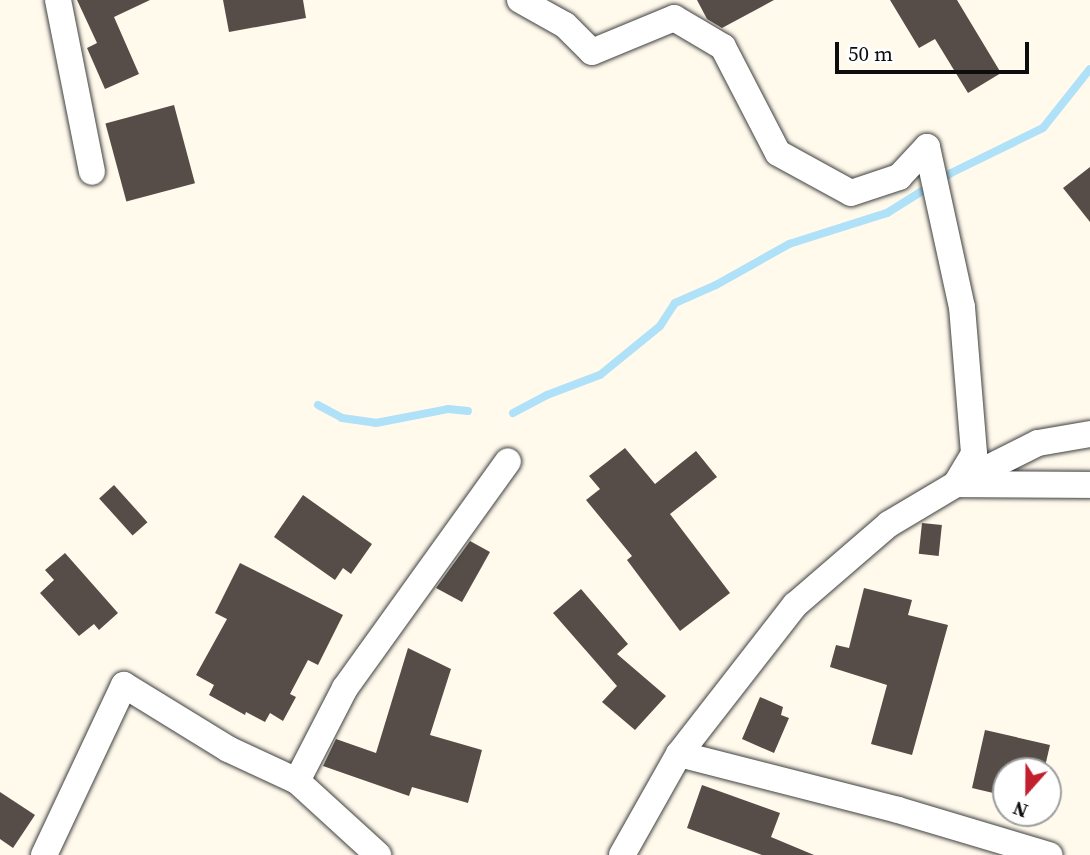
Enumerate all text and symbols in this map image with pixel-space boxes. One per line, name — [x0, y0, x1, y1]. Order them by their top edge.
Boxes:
scale bar — [838, 28, 1032, 72]
text: 50 m — [848, 39, 893, 68]
north arrow — [992, 757, 1062, 827]
text: N — [1009, 795, 1031, 824]

